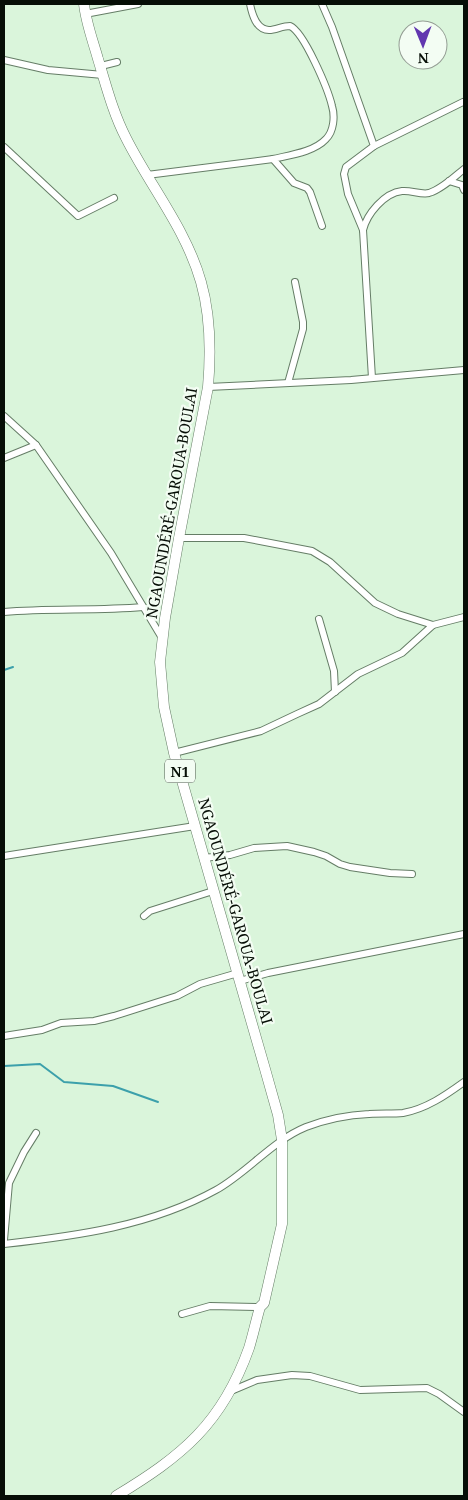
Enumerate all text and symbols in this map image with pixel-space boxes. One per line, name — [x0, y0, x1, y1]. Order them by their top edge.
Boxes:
north arrow — [398, 20, 448, 70]
text: N — [418, 49, 429, 68]
street label: NGAOUNDÉRÉ-GAROUA-BOULAI — [141, 386, 201, 620]
road number: N1 — [165, 759, 195, 782]
street label: NGAOUNDÉRÉ-GAROUA-BOULAI — [194, 795, 278, 1027]

